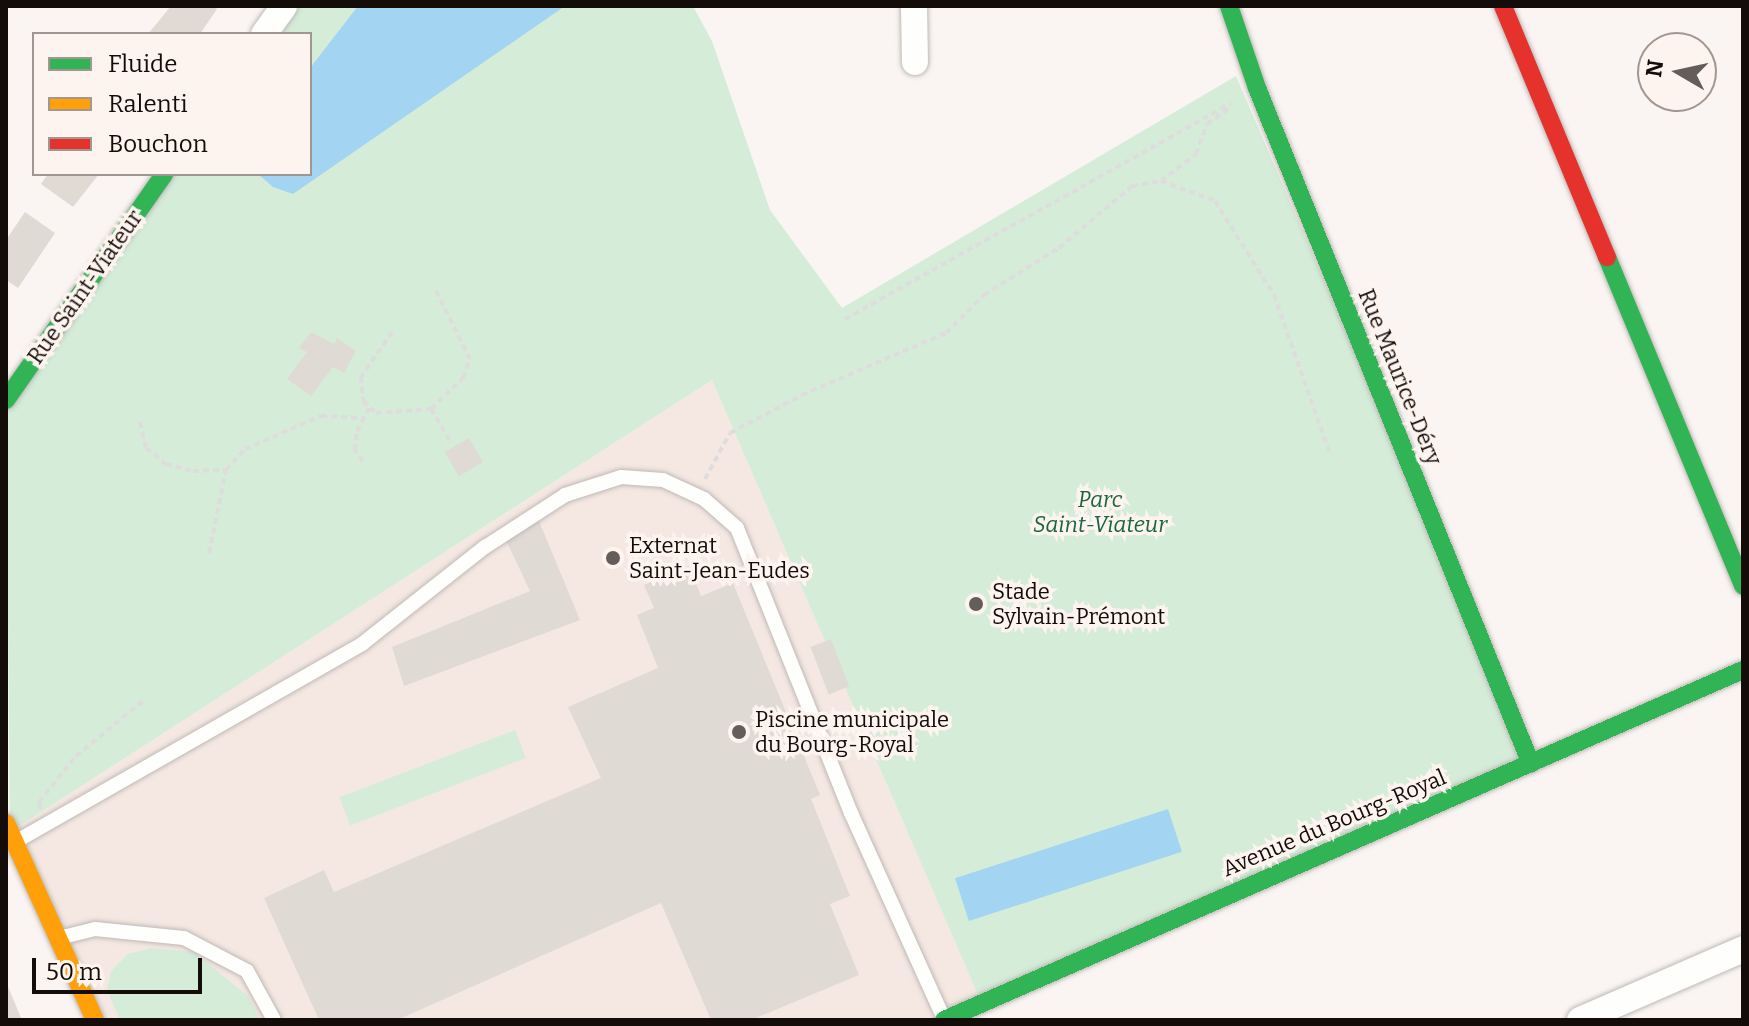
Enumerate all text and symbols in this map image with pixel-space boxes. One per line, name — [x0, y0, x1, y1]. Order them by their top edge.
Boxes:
legend — [32, 32, 312, 176]
north arrow — [1637, 32, 1717, 112]
text: Fluide — [108, 50, 177, 78]
text: N — [1640, 58, 1669, 79]
text: Ralenti — [108, 90, 188, 118]
text: Bouchon — [108, 130, 208, 158]
street label: Rue Saint-Viateur — [22, 205, 148, 369]
street label: Rue Maurice-Déry — [1353, 285, 1447, 469]
park label: Parc Saint-Viateur — [1033, 486, 1167, 538]
place label: Externat Saint-Jean-Eudes — [629, 532, 810, 584]
marker: Externat Saint-Jean-Eudes — [604, 549, 622, 567]
place label: Stade Sylvain-Prémont — [992, 578, 1165, 630]
marker: Stade Sylvain-Prémont — [967, 595, 985, 613]
place label: Piscine municipale du Bourg-Royal — [755, 706, 949, 758]
marker: Piscine municipale du Bourg-Royal — [730, 723, 748, 741]
street label: Avenue du Bourg-Royal — [1218, 764, 1450, 882]
scale bar — [36, 942, 206, 992]
text: 50 m — [46, 958, 102, 986]

